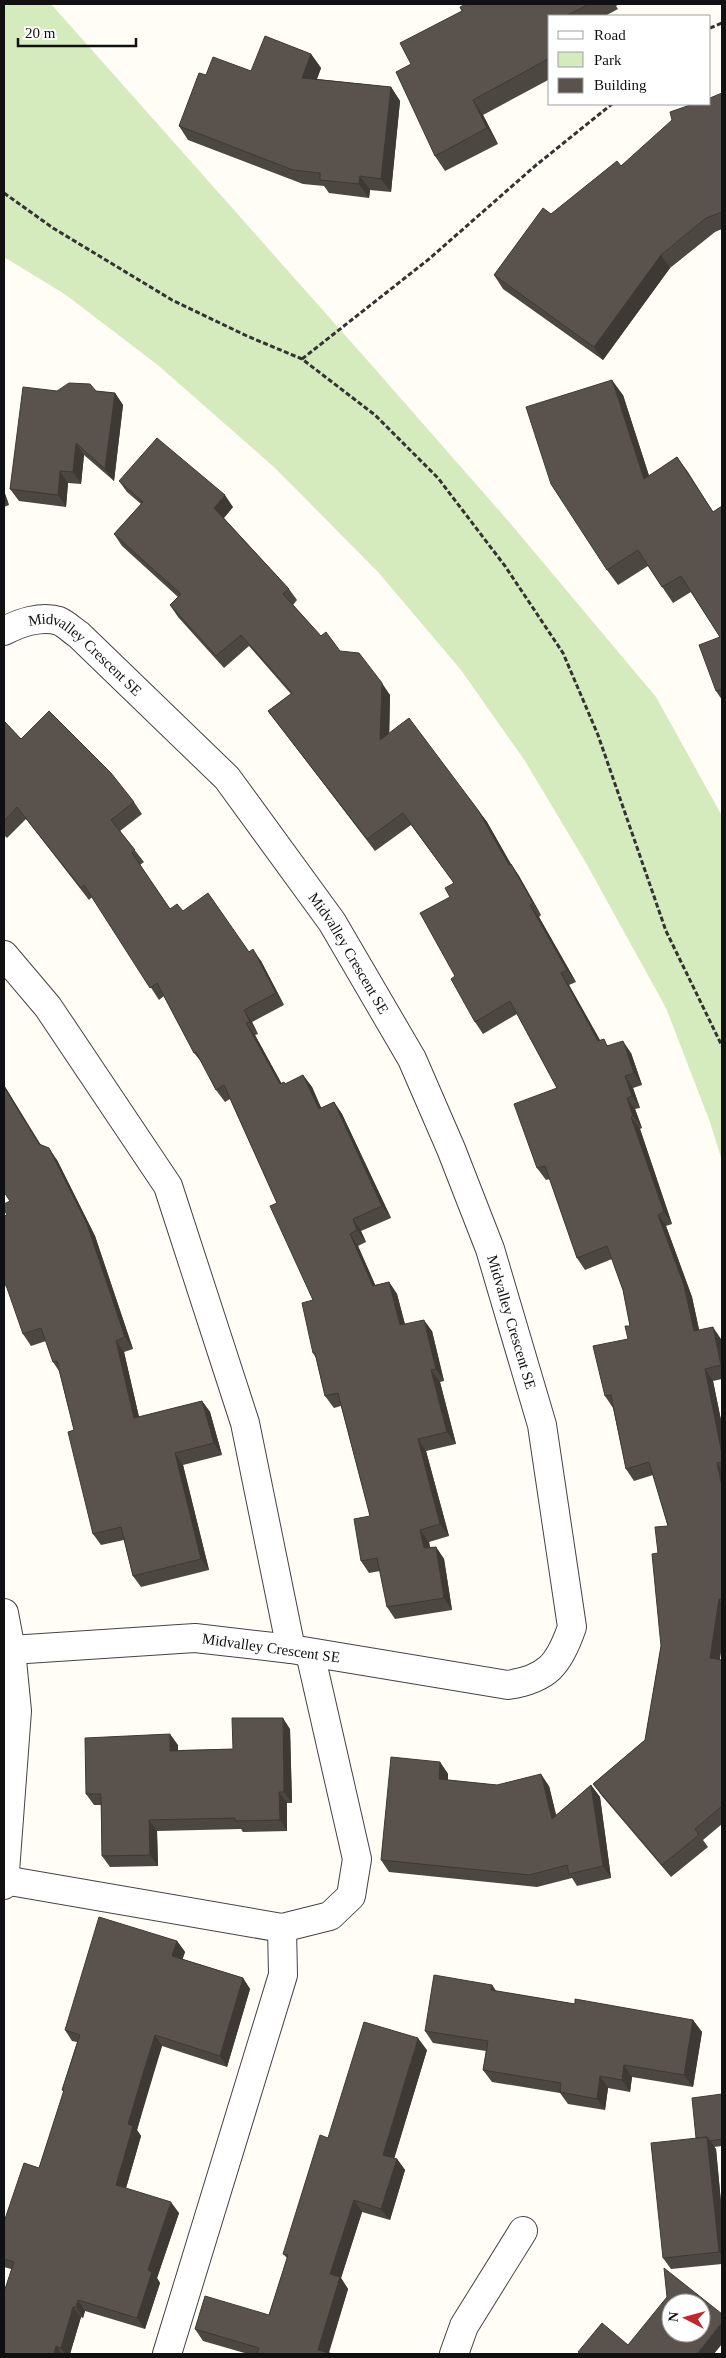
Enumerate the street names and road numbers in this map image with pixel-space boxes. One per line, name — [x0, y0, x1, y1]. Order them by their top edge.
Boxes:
street label: Midvalley Crescent SE — [27, 611, 145, 699]
street label: Midvalley Crescent SE — [305, 889, 392, 1017]
street label: Midvalley Crescent SE — [484, 1253, 539, 1391]
street label: Midvalley Crescent SE — [201, 1630, 341, 1666]

